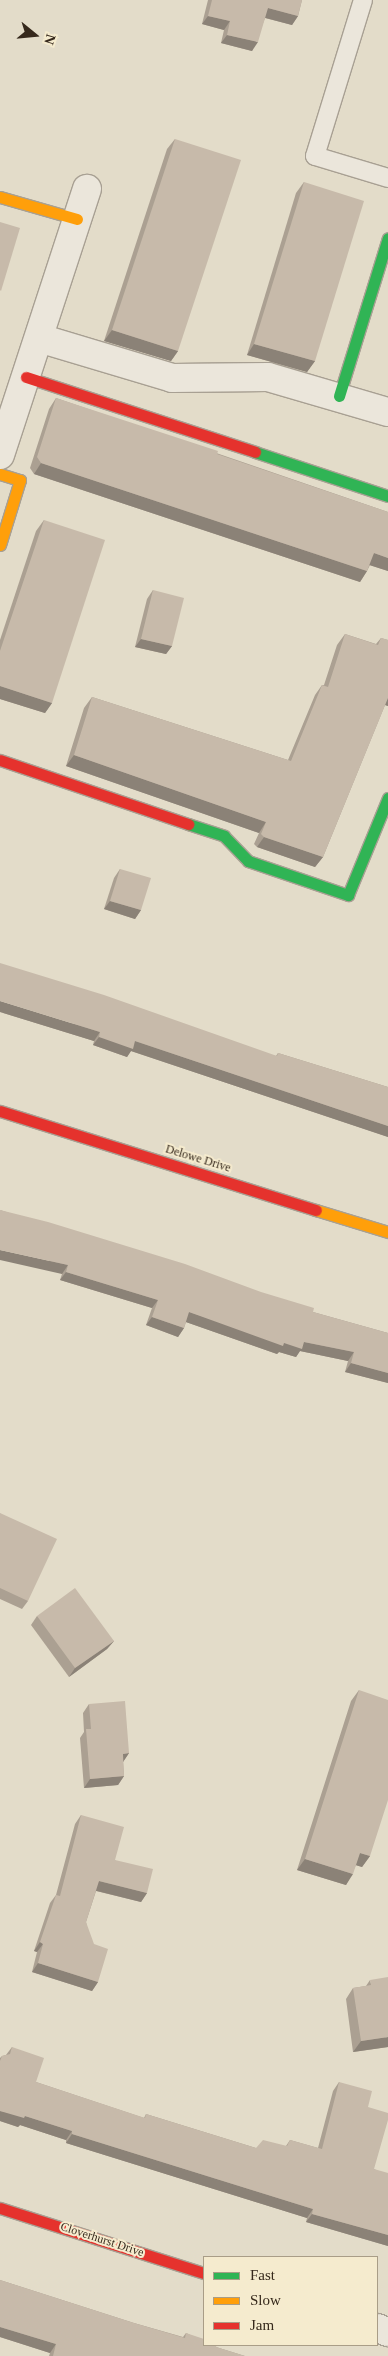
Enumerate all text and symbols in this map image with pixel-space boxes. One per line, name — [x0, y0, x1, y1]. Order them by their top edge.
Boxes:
north arrow — [10, 10, 60, 60]
text: N — [41, 32, 58, 47]
street label: Delowe Drive — [164, 1142, 232, 1176]
street label: Cloverhurst Drive — [58, 2220, 146, 2260]
legend — [203, 2256, 378, 2346]
text: Fast — [250, 2267, 275, 2283]
text: Slow — [250, 2292, 281, 2308]
text: Jam — [250, 2317, 274, 2333]

